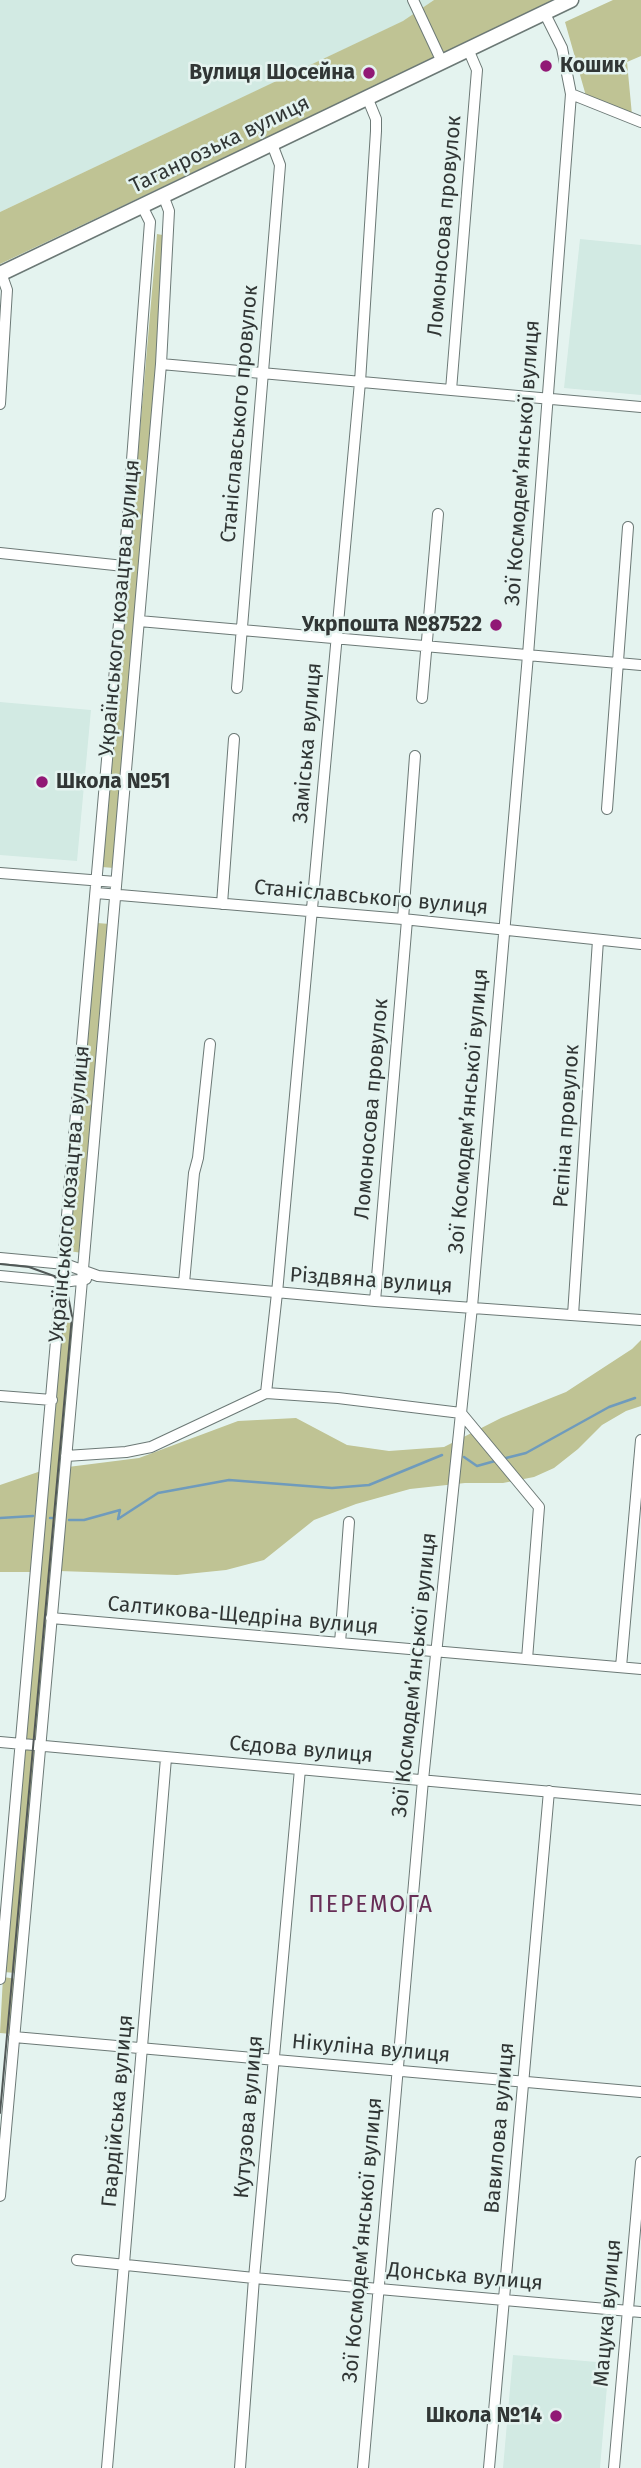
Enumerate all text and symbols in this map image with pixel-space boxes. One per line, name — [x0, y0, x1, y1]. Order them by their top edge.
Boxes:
place label: Кошик — [560, 53, 625, 79]
marker: Кошик — [538, 58, 554, 74]
place label: Вулиця Шосейна — [189, 60, 355, 86]
marker: Вулиця Шосейна — [361, 65, 377, 81]
street label: Таганрозька вулиця — [126, 91, 314, 199]
street label: Ломоносова провулок — [423, 114, 467, 338]
street label: Станіславського провулок — [216, 284, 264, 544]
street label: Зої Космодем’янської вулиця — [500, 319, 546, 607]
street label: Українського козацтва вулиця — [94, 458, 146, 758]
place label: Укрпошта №87522 — [302, 612, 482, 638]
marker: Укрпошта №87522 — [488, 617, 504, 633]
street label: Заміська вулиця — [288, 662, 328, 824]
place label: Школа №51 — [56, 769, 170, 795]
marker: Школа №51 — [34, 774, 50, 790]
street label: Станіславського вулиця — [253, 875, 489, 921]
street label: Зої Космодем’янської вулиця — [444, 967, 494, 1255]
street label: Ломоносова провулок — [350, 997, 394, 1221]
street label: Українського козацтва вулиця — [44, 1044, 96, 1344]
street label: Рєпіна провулок — [549, 1044, 585, 1208]
street label: Різдвяна вулиця — [289, 1263, 453, 1299]
street label: Зої Космодем’янської вулиця — [388, 1531, 442, 1819]
street label: Салтикова-Щедріна вулиця — [106, 1592, 380, 1640]
street label: Сєдова вулиця — [228, 1731, 374, 1769]
district label: ПЕРЕМОГА — [309, 1892, 433, 1920]
street label: Гвардійська вулиця — [97, 2014, 139, 2208]
street label: Нікуліна вулиця — [291, 2030, 451, 2068]
street label: Кутузова вулиця — [229, 2034, 269, 2200]
street label: Вавилова вулиця — [480, 2041, 520, 2215]
street label: Зої Космодем’янської вулиця — [338, 2096, 388, 2384]
street label: Мацука вулиця — [589, 2238, 627, 2388]
street label: Донська вулиця — [386, 2258, 544, 2296]
place label: Школа №14 — [426, 2403, 542, 2429]
marker: Школа №14 — [548, 2408, 564, 2424]

